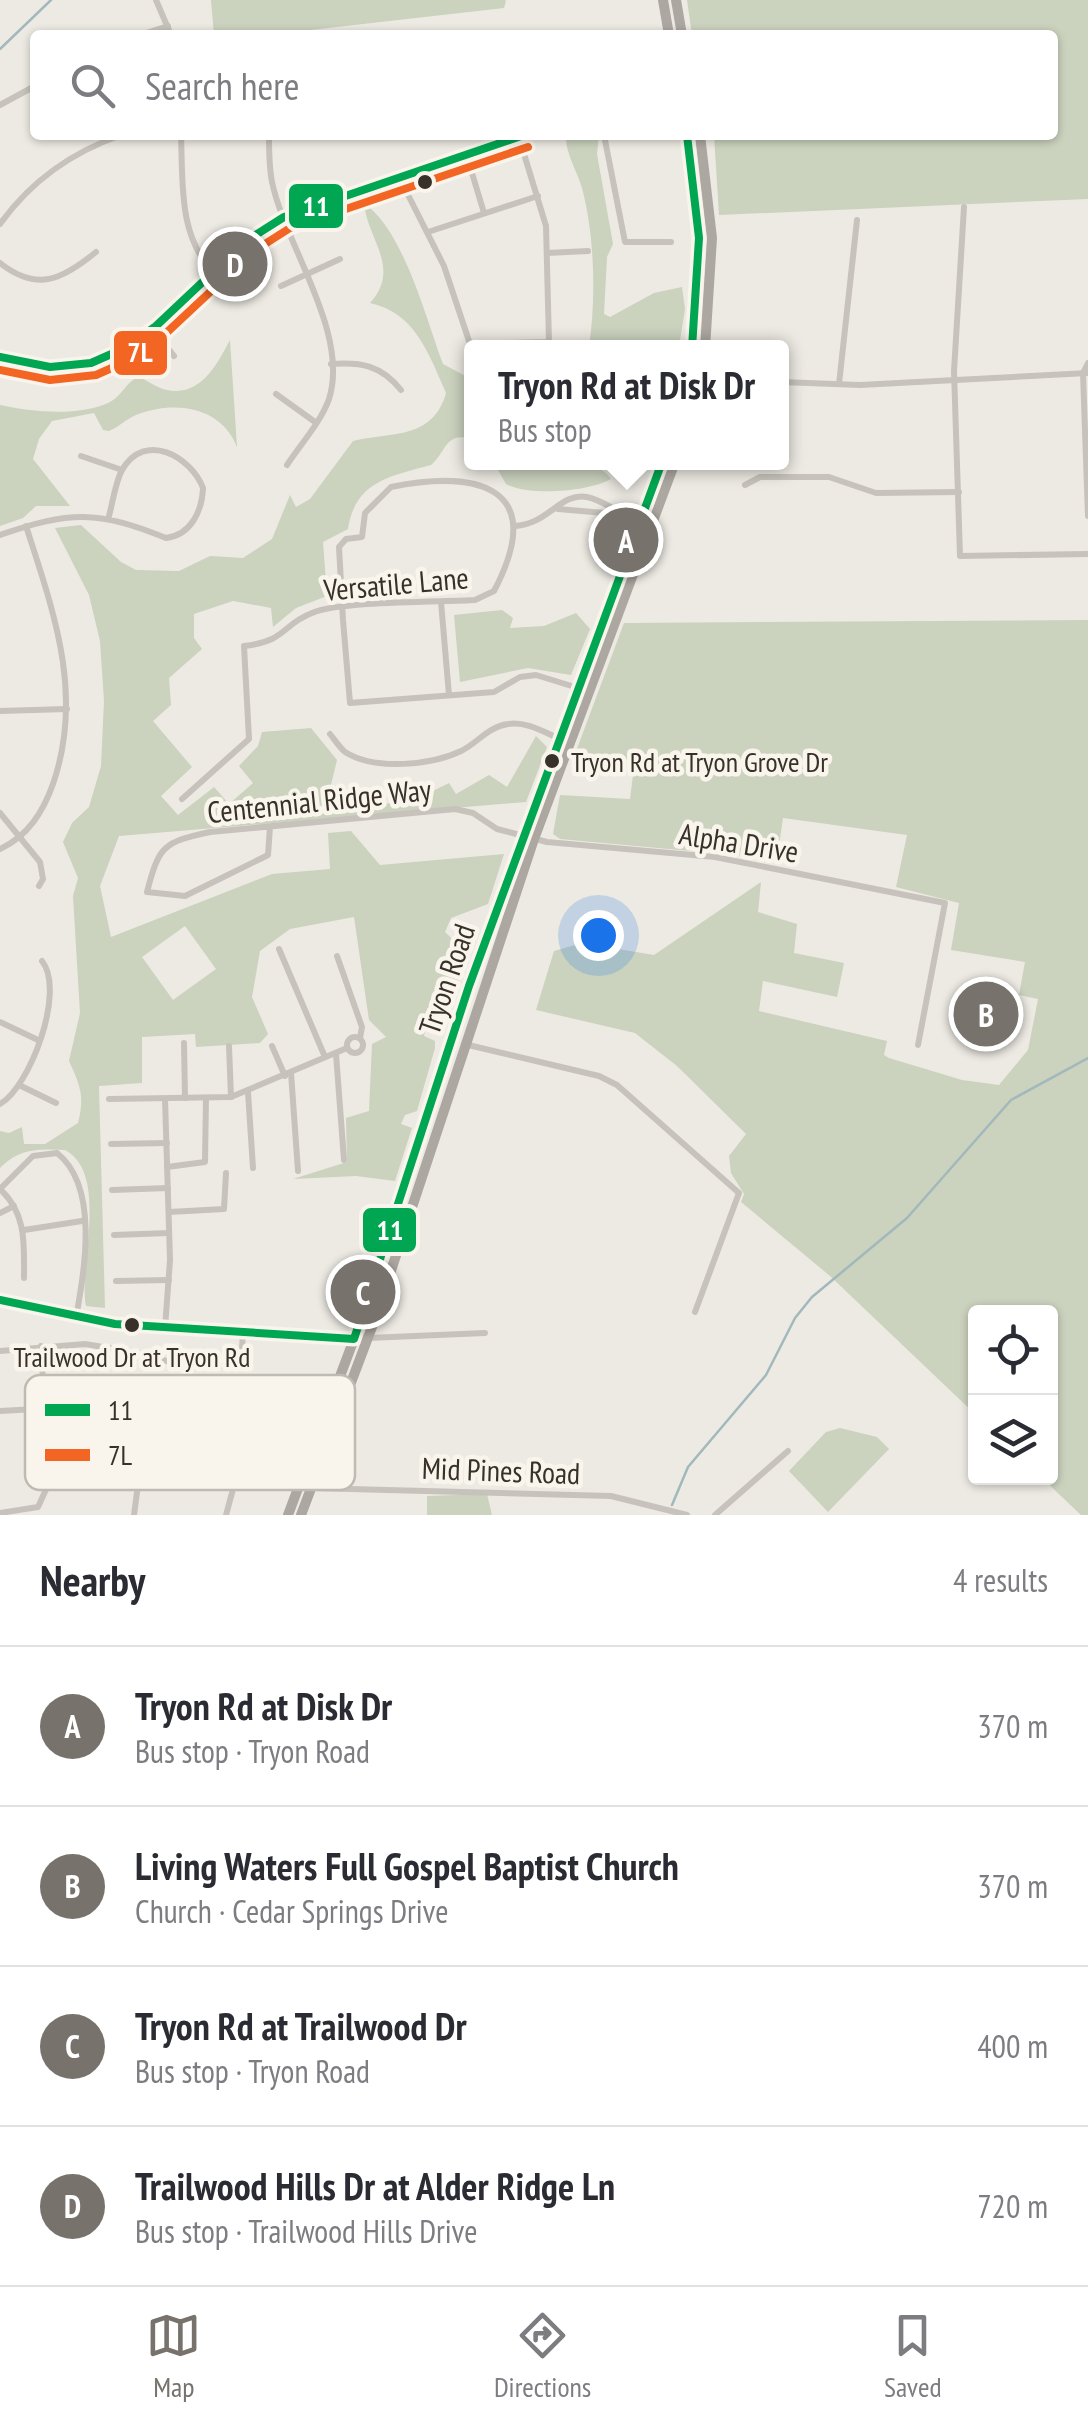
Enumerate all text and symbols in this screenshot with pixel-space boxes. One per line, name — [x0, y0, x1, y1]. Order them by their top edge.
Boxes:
search box — [30, 30, 1058, 140]
icon: search — [65, 58, 120, 113]
text: Search here — [145, 61, 299, 110]
unlabelled marker — [415, 172, 435, 192]
line badge: 11 — [287, 182, 345, 230]
text: 11 — [303, 187, 329, 224]
pin: D — [202, 226, 268, 302]
line badge: 7L — [112, 329, 169, 377]
text: 7L — [127, 333, 153, 370]
popup — [464, 340, 789, 470]
text: Tryon Rd at Disk Dr — [498, 360, 755, 409]
text: Bus stop — [498, 409, 592, 451]
pin: A — [594, 502, 658, 578]
street label: Versatile Lane — [321, 557, 470, 609]
place label: Tryon Rd at Tryon Grove Dr — [571, 743, 828, 780]
marker: Tryon Rd at Tryon Grove Dr — [542, 751, 562, 771]
street label: Centennial Ridge Way — [205, 769, 433, 831]
street label: Alpha Drive — [677, 813, 801, 871]
your location — [573, 910, 624, 961]
street label: Tryon Road — [409, 919, 483, 1039]
pin: B — [954, 976, 1018, 1052]
line badge: 11 — [361, 1206, 418, 1254]
text: 11 — [377, 1211, 403, 1248]
pin: C — [330, 1254, 396, 1330]
map controls — [968, 1305, 1058, 1485]
button: locate — [968, 1305, 1058, 1395]
marker: Trailwood Dr at Tryon Rd — [122, 1315, 142, 1335]
place label: Trailwood Dr at Tryon Rd — [14, 1338, 250, 1375]
legend — [25, 1375, 355, 1490]
text: 11 — [108, 1391, 133, 1428]
button: layers — [968, 1395, 1058, 1485]
text: 7L — [108, 1436, 133, 1473]
street label: Mid Pines Road — [421, 1448, 581, 1492]
text: Nearby — [40, 1553, 145, 1608]
text: 4 results — [953, 1559, 1048, 1601]
text: Tryon Rd at Disk Dr — [135, 1681, 392, 1730]
text: A — [64, 1705, 81, 1747]
text: 370 m — [977, 1705, 1048, 1747]
text: Bus stop · Tryon Road — [135, 1730, 370, 1772]
text: Living Waters Full Gospel Baptist Church — [135, 1841, 679, 1890]
text: B — [65, 1865, 80, 1907]
text: 370 m — [977, 1865, 1048, 1907]
text: Church · Cedar Springs Drive — [135, 1890, 448, 1932]
text: Tryon Rd at Trailwood Dr — [135, 2001, 467, 2050]
text: C — [65, 2025, 80, 2067]
text: 400 m — [977, 2025, 1048, 2067]
text: Bus stop · Tryon Road — [135, 2050, 370, 2092]
text: Trailwood Hills Dr at Alder Ridge Ln — [135, 2161, 615, 2210]
text: D — [64, 2185, 81, 2227]
text: 720 m — [977, 2185, 1048, 2227]
text: Bus stop · Trailwood Hills Drive — [135, 2210, 477, 2252]
tab: Map — [146, 2308, 201, 2405]
tab: Directions — [494, 2308, 591, 2405]
tab: Saved — [884, 2308, 942, 2405]

